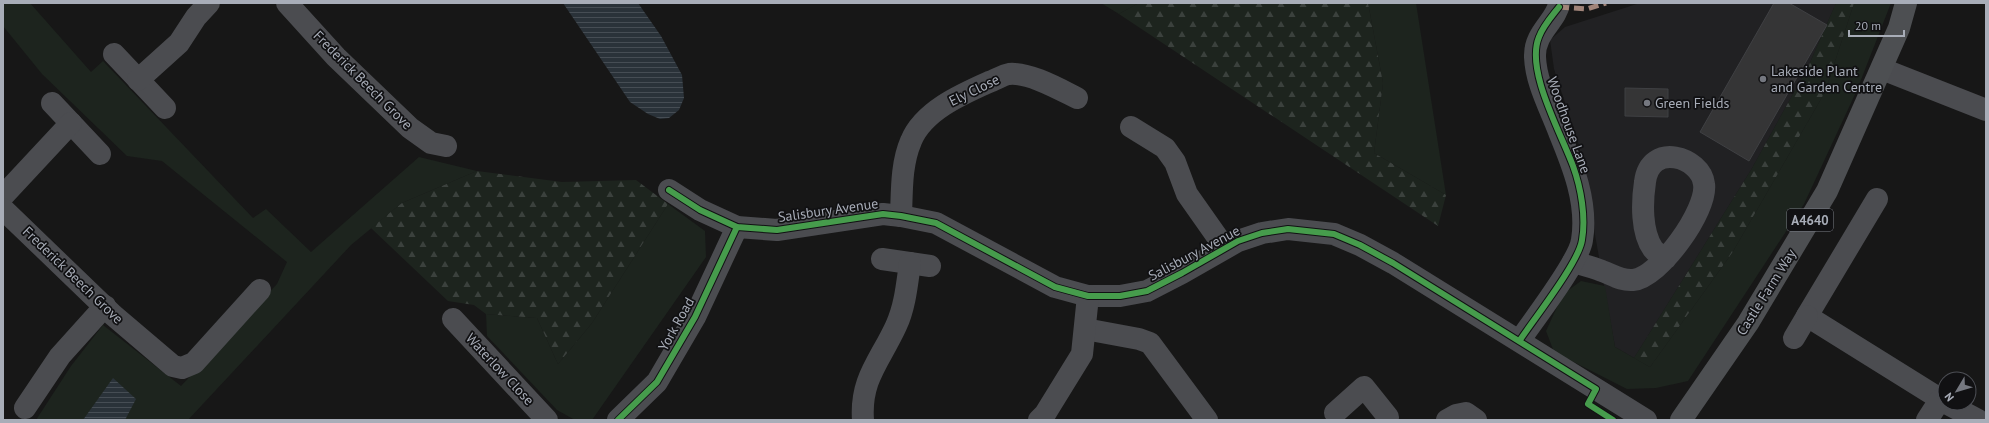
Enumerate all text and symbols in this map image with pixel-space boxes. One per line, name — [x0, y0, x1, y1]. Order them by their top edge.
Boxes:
scale bar — [1849, 12, 1904, 38]
text: 20 m — [1855, 18, 1881, 33]
street label: Frederick Beech Grove — [310, 27, 416, 133]
place label: Lakeside Plant and Garden Centre — [1771, 62, 1882, 96]
street label: Ely Close — [946, 70, 1002, 110]
street label: Woodhouse Lane — [1543, 74, 1595, 176]
marker: Lakeside Plant and Garden Centre — [1758, 74, 1768, 84]
place label: Green Fields — [1655, 94, 1730, 112]
marker: Green Fields — [1642, 98, 1652, 108]
street label: Salisbury Avenue — [777, 194, 879, 226]
road number: A4640 — [1787, 209, 1833, 231]
street label: Salisbury Avenue — [1145, 221, 1243, 285]
street label: Frederick Beech Grove — [19, 222, 127, 328]
street label: Castle Farm Way — [1732, 245, 1800, 339]
street label: York Road — [654, 294, 698, 354]
street label: Waterlow Close — [462, 329, 538, 409]
north arrow — [1937, 371, 1977, 411]
text: N — [1941, 390, 1957, 404]

